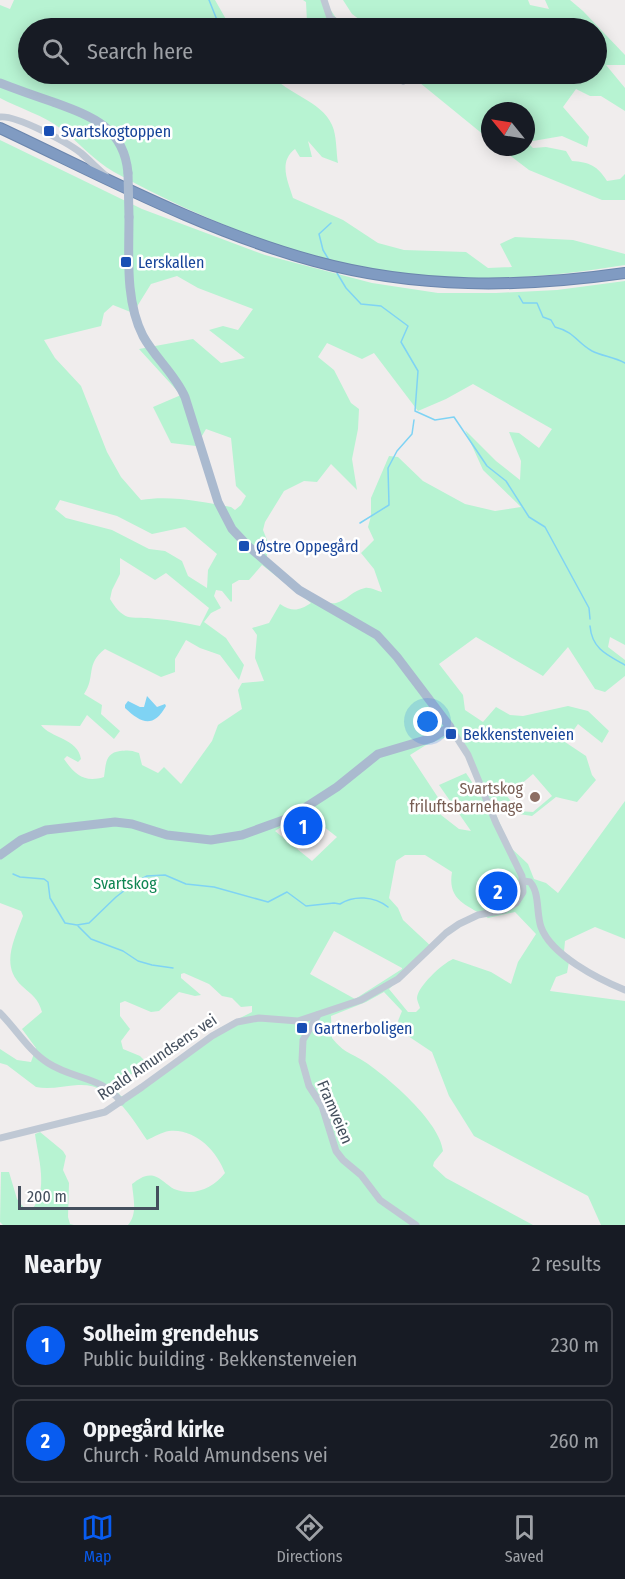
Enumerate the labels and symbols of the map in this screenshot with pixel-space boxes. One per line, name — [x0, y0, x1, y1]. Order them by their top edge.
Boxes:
north arrow — [481, 102, 535, 156]
place label: Svartskogtoppen — [61, 122, 171, 141]
marker: Svartskogtoppen — [42, 124, 56, 138]
place label: Lerskallen — [138, 253, 204, 272]
marker: Lerskallen — [119, 255, 133, 269]
place label: Østre Oppegård — [256, 537, 359, 556]
marker: Østre Oppegård — [237, 539, 251, 553]
your location — [413, 707, 442, 736]
place label: Bekkenstenveien — [463, 725, 574, 744]
marker: Bekkenstenveien — [444, 727, 458, 741]
place label: Svartskog friluftsbarnehage — [410, 779, 523, 816]
marker: Svartskog friluftsbarnehage — [528, 790, 542, 804]
pin: 1 — [284, 804, 322, 848]
pin: 2 — [478, 868, 518, 914]
park label: Svartskog — [93, 874, 157, 893]
street label: Roald Amundsens vei — [94, 1010, 220, 1104]
place label: Gartnerboligen — [314, 1019, 413, 1038]
marker: Gartnerboligen — [295, 1021, 309, 1035]
street label: Framveien — [313, 1077, 357, 1147]
scale bar — [18, 1183, 159, 1210]

